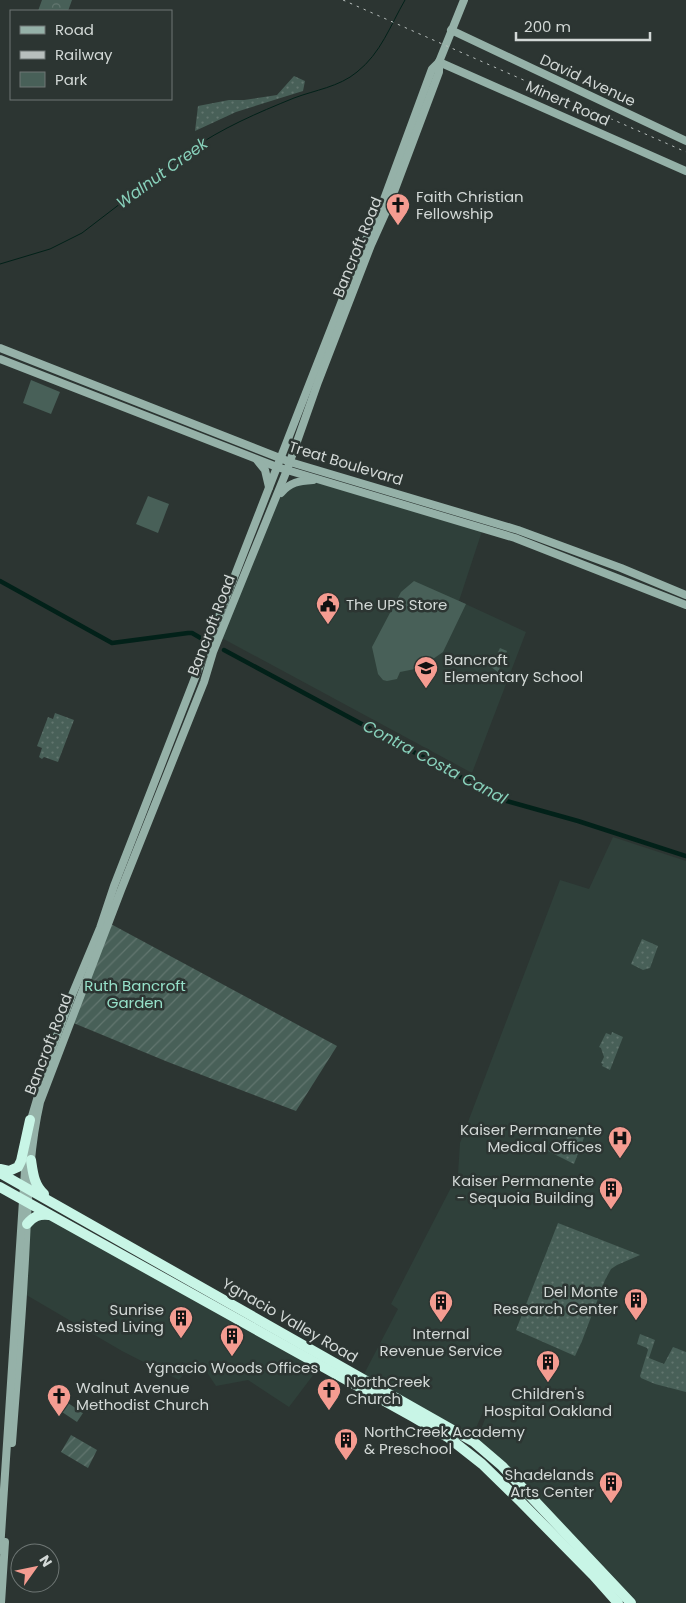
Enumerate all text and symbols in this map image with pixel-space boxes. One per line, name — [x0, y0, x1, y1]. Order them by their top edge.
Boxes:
legend — [10, 10, 172, 100]
scale bar — [516, 10, 650, 42]
text: 200 m — [524, 16, 571, 37]
text: Road — [55, 19, 94, 40]
text: Railway — [55, 44, 113, 65]
street label: David Avenue — [537, 49, 639, 111]
text: Park — [55, 69, 87, 90]
street label: Minert Road — [523, 75, 613, 131]
water label: Walnut Creek — [112, 132, 213, 214]
place label: Faith Christian Fellowship — [416, 186, 524, 224]
church icon: Faith Christian Fellowship — [385, 192, 411, 226]
street label: Bancroft Road — [327, 194, 387, 300]
street label: Treat Boulevard — [286, 436, 406, 490]
street label: Bancroft Road — [182, 571, 240, 679]
public building icon: The UPS Store — [315, 591, 341, 625]
place label: The UPS Store — [346, 594, 447, 615]
place label: Bancroft Elementary School — [444, 649, 583, 687]
school or university icon: Bancroft Elementary School — [413, 655, 439, 689]
water label: Contra Costa Canal — [359, 714, 511, 810]
park label: Ruth Bancroft Garden — [84, 975, 186, 1013]
street label: Bancroft Road — [19, 990, 77, 1098]
place label: Kaiser Permanente Medical Offices — [460, 1119, 602, 1157]
hospital icon: Kaiser Permanente Medical Offices — [607, 1125, 633, 1159]
place label: Kaiser Permanente - Sequoia Building — [452, 1170, 594, 1208]
building icon: Kaiser Permanente - Sequoia Building — [598, 1176, 624, 1210]
street label: Ygnacio Valley Road — [218, 1273, 362, 1367]
place label: Del Monte Research Center — [493, 1281, 618, 1319]
building icon: Del Monte Research Center — [623, 1287, 649, 1321]
building icon: Internal Revenue Service — [428, 1289, 454, 1323]
place label: Sunrise Assisted Living — [56, 1299, 164, 1337]
building icon: Sunrise Assisted Living — [168, 1305, 194, 1339]
building icon: Ygnacio Woods Offices — [219, 1323, 245, 1357]
place label: Internal Revenue Service — [380, 1323, 502, 1361]
building icon: Children's Hospital Oakland — [535, 1349, 561, 1383]
place label: Ygnacio Woods Offices — [146, 1357, 318, 1378]
place label: NorthCreek Church — [346, 1371, 431, 1409]
place label: Walnut Avenue Methodist Church — [76, 1377, 209, 1415]
church icon: NorthCreek Church — [316, 1377, 342, 1411]
church icon: Walnut Avenue Methodist Church — [46, 1383, 72, 1417]
place label: Children's Hospital Oakland — [484, 1383, 612, 1421]
place label: NorthCreek Academy & Preschool — [364, 1421, 526, 1459]
building icon: NorthCreek Academy & Preschool — [333, 1427, 359, 1461]
place label: Shadelands Arts Center — [505, 1464, 594, 1502]
building icon: Shadelands Arts Center — [598, 1470, 624, 1504]
north arrow — [10, 1543, 60, 1593]
text: N — [35, 1551, 57, 1571]

